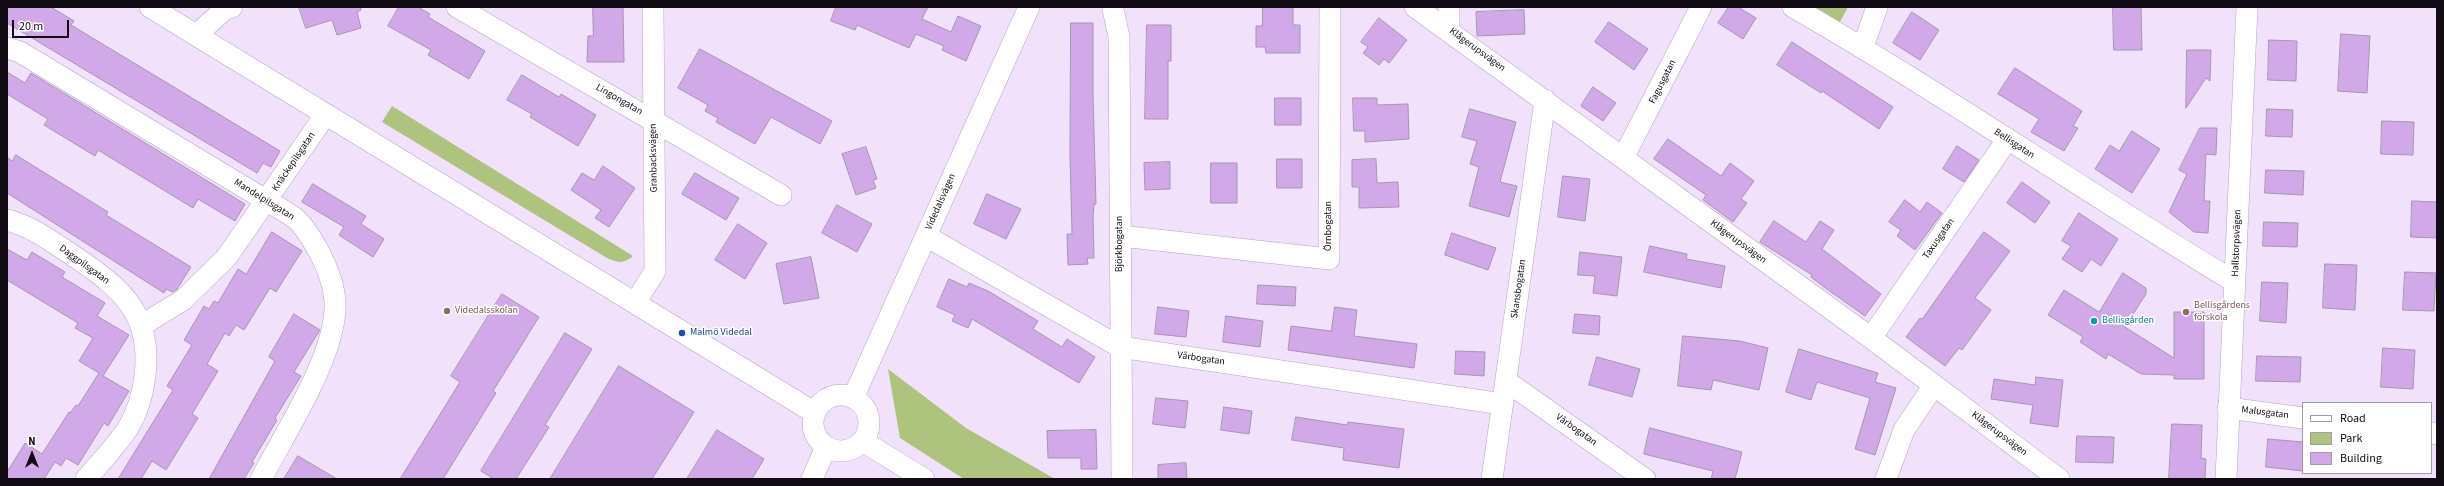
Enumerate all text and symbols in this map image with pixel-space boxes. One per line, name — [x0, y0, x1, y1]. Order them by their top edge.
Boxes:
scale bar — [14, 12, 71, 38]
text: 20 m — [19, 18, 43, 35]
street label: Klågerupsvägen — [1446, 26, 1508, 74]
street label: Fagusgatan — [1647, 58, 1679, 106]
street label: Lingongatan — [593, 82, 645, 118]
street label: Granbacksvägen — [647, 123, 661, 193]
street label: Bellisgatan — [1991, 126, 2037, 162]
street label: Knäckepilsgatan — [270, 130, 318, 194]
street label: Videdalsvägen — [923, 172, 959, 232]
street label: Mandelpilsgatan — [232, 177, 296, 223]
street label: Örnbogatan — [1323, 201, 1335, 251]
street label: Hallstorpsvägen — [2230, 209, 2244, 277]
street label: Björkbogatan — [1114, 216, 1126, 272]
street label: Taxusgatan — [1921, 216, 1957, 262]
street label: Klågerupsvägen — [1707, 218, 1769, 266]
street label: Daggpilsgatan — [56, 243, 112, 287]
street label: Skansbogatan — [1509, 259, 1529, 319]
place label: Bellisgårdens förskola — [2194, 300, 2250, 324]
place label: Videdalsskolan — [455, 305, 518, 317]
marker: Videdalsskolan — [442, 306, 452, 316]
marker: Bellisgårdens förskola — [2181, 307, 2191, 317]
place label: Bellisgården — [2102, 315, 2154, 327]
marker: Bellisgården — [2089, 316, 2099, 326]
place label: Malmö Videdal — [690, 327, 752, 339]
marker: Malmö Videdal — [677, 328, 687, 338]
street label: Vårbogatan — [1176, 350, 1226, 368]
legend — [2302, 402, 2432, 474]
street label: Malusgatan — [2240, 404, 2290, 422]
street label: Klågerupsvägen — [1969, 409, 2029, 459]
text: Road — [2340, 410, 2366, 427]
street label: Vårbogatan — [1553, 411, 1599, 449]
text: Park — [2340, 430, 2362, 447]
north arrow — [12, 434, 52, 474]
text: N — [28, 434, 36, 449]
text: Building — [2340, 450, 2382, 467]

